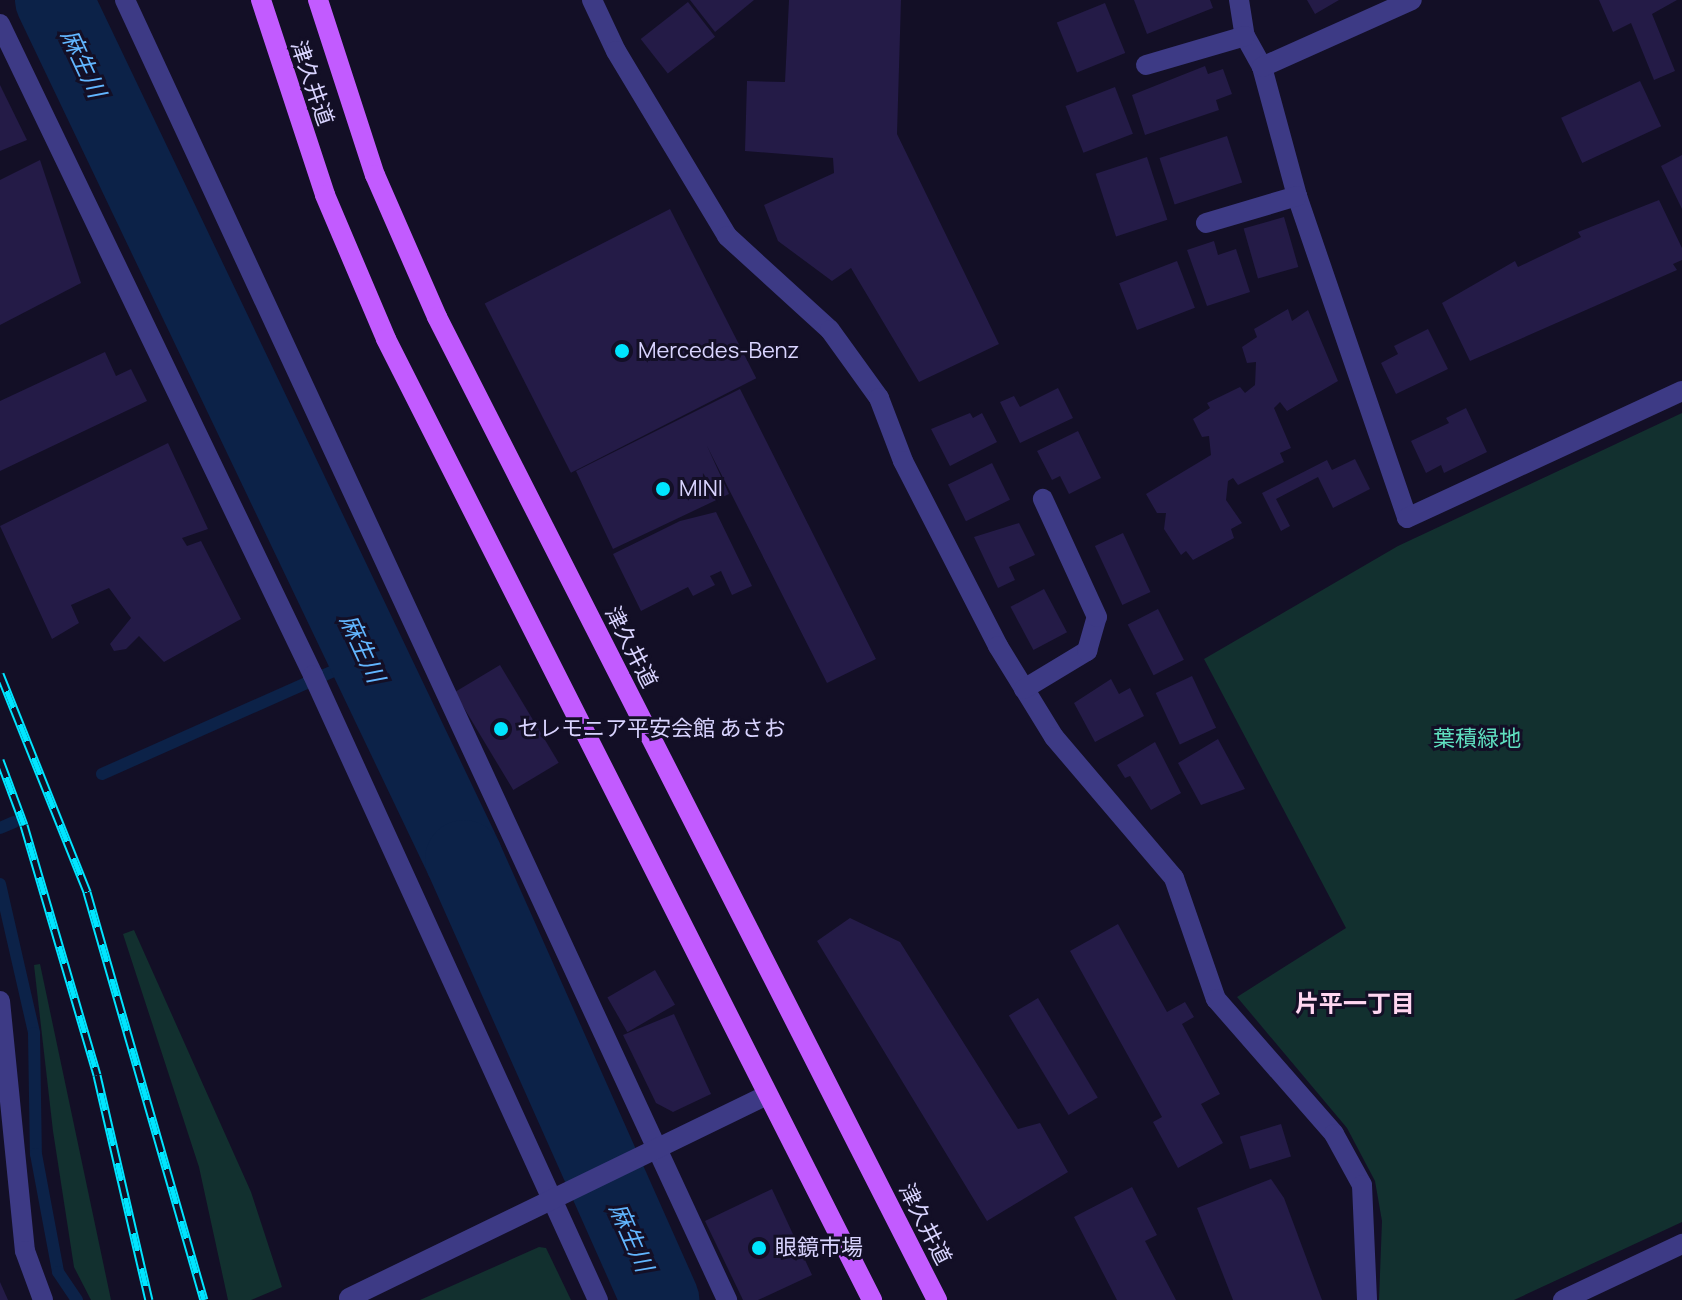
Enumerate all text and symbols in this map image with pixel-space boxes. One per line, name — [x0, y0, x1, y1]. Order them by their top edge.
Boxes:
water label: 麻生川 — [56, 24, 112, 102]
street label: 津久井道 — [285, 37, 339, 129]
place label: Mercedes-Benz — [638, 338, 799, 364]
marker: Mercedes-Benz — [613, 342, 631, 360]
place label: MINI — [679, 476, 723, 502]
marker: MINI — [654, 480, 672, 498]
street label: 津久井道 — [599, 602, 663, 692]
water label: 麻生川 — [335, 609, 391, 687]
place label: セレモニア平安会館 あさお — [517, 716, 785, 742]
marker: セレモニア平安会館 あさお — [492, 720, 510, 738]
park label: 葉積緑地 — [1433, 726, 1521, 752]
district label: 片平一丁目 — [1295, 989, 1415, 1017]
street label: 津久井道 — [893, 1179, 957, 1269]
water label: 麻生川 — [604, 1198, 660, 1276]
place label: 眼鏡市場 — [775, 1235, 863, 1261]
marker: 眼鏡市場 — [750, 1239, 768, 1257]

